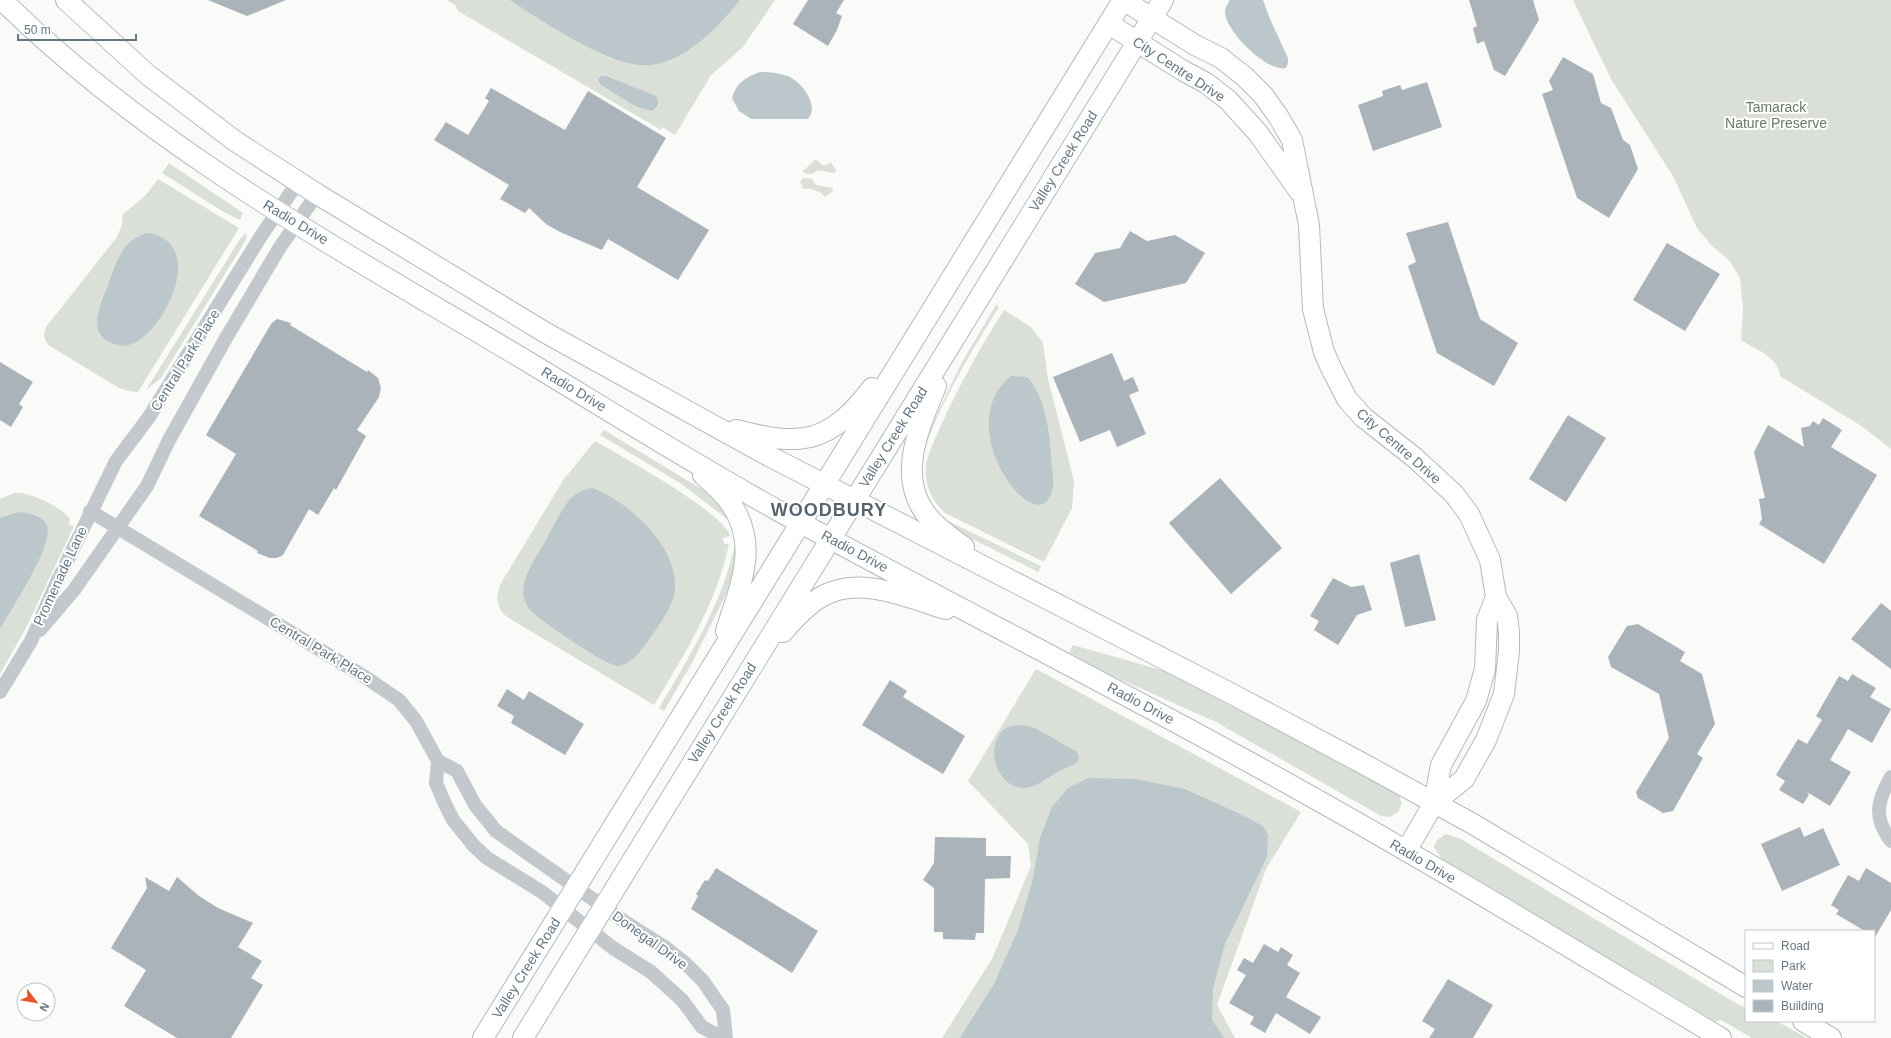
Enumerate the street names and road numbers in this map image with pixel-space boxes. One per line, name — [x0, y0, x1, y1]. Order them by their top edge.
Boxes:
street label: City Centre Drive — [1130, 33, 1228, 105]
street label: Valley Creek Road — [1026, 108, 1100, 214]
street label: Radio Drive — [261, 196, 332, 248]
street label: Central Park Place — [147, 306, 223, 414]
street label: Radio Drive — [539, 363, 610, 415]
street label: Valley Creek Road — [856, 384, 930, 490]
street label: City Centre Drive — [1354, 405, 1445, 487]
street label: Promenade Lane — [30, 524, 90, 628]
street label: Radio Drive — [819, 527, 891, 575]
street label: Central Park Place — [267, 613, 375, 687]
street label: Valley Creek Road — [685, 660, 759, 766]
street label: Radio Drive — [1105, 679, 1177, 727]
street label: Radio Drive — [1387, 836, 1459, 886]
street label: Donegal Drive — [609, 907, 691, 973]
street label: Valley Creek Road — [489, 915, 563, 1021]

